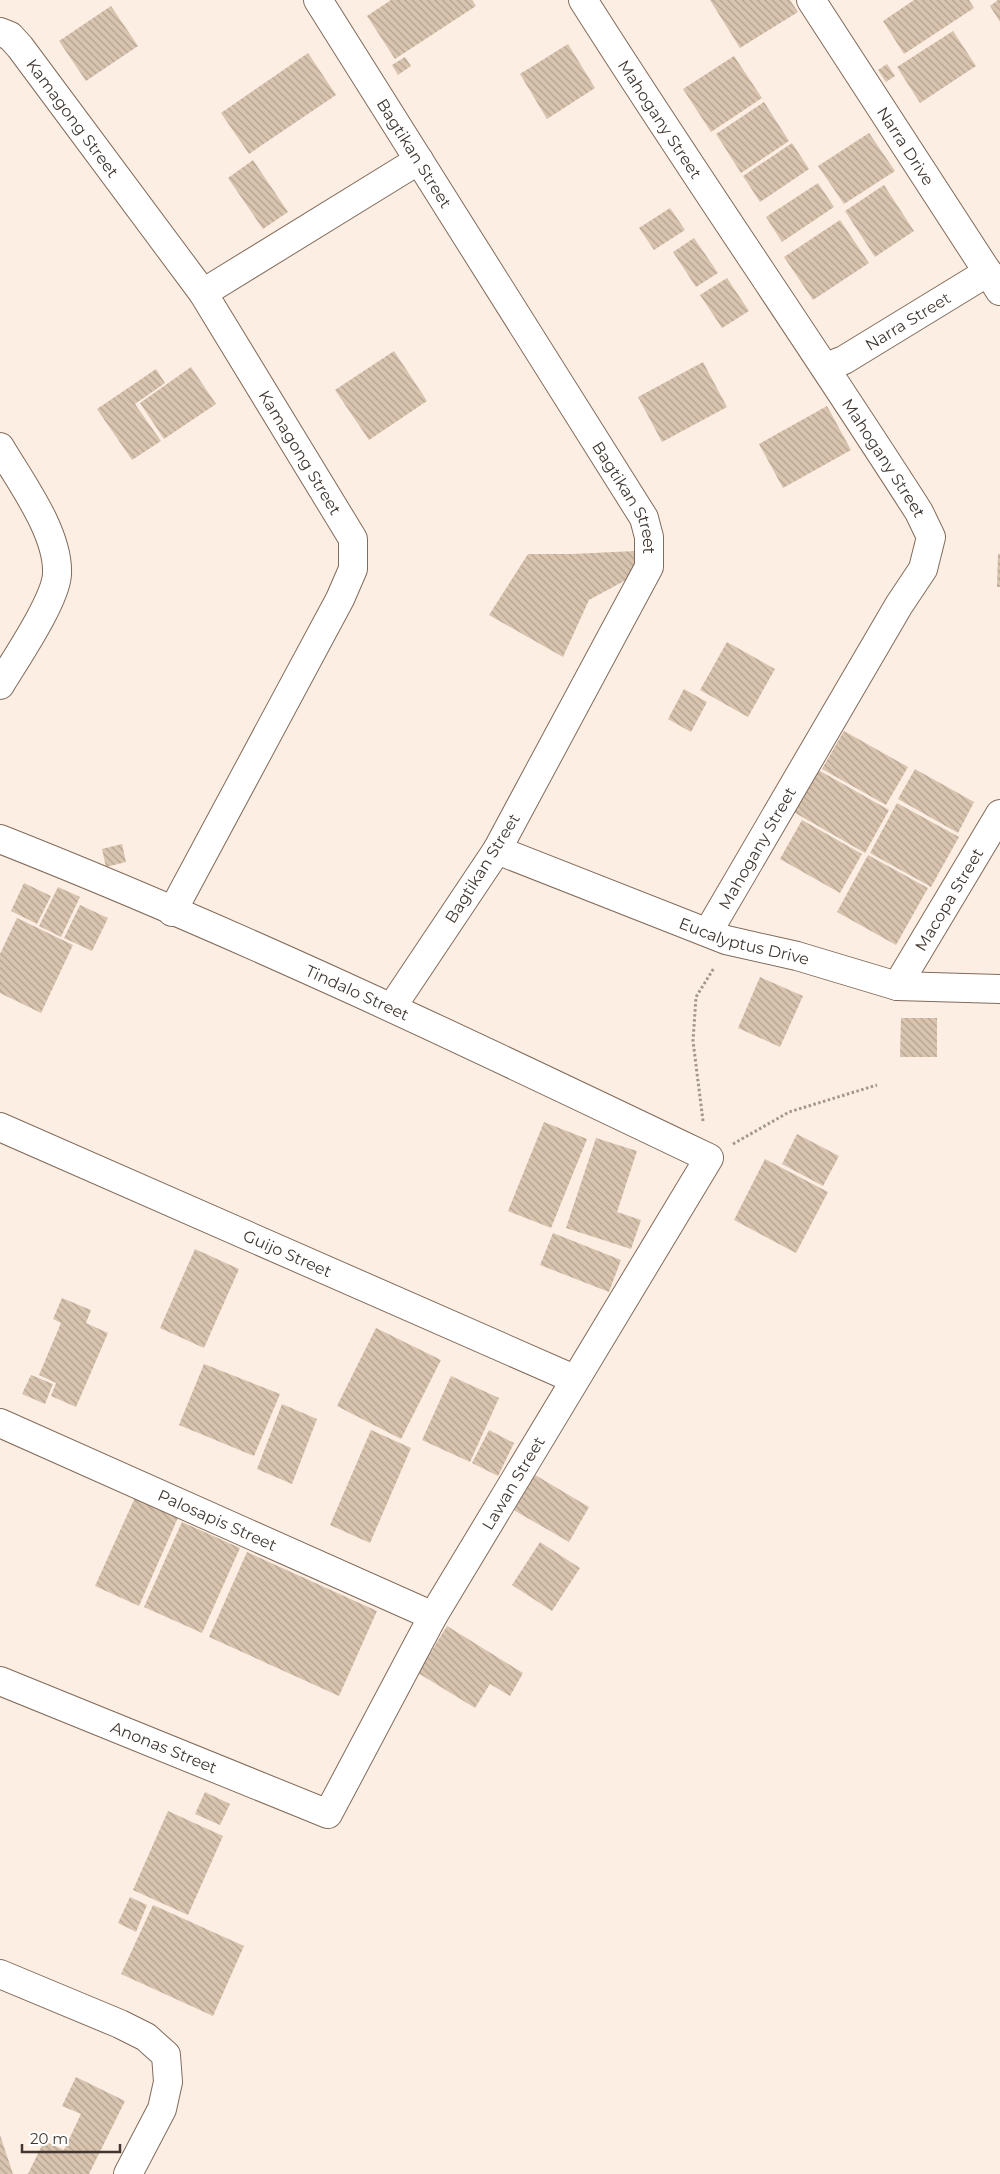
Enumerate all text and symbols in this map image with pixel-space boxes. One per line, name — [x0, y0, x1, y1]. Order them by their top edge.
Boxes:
street label: Kamagong Street — [22, 55, 123, 181]
street label: Mahogany Street — [614, 57, 706, 183]
street label: Bagtikan Street — [372, 95, 456, 212]
street label: Narra Drive — [873, 103, 938, 189]
street label: Narra Street — [862, 288, 955, 355]
street label: Kamagong Street — [255, 387, 345, 519]
street label: Mahogany Street — [838, 395, 929, 521]
street label: Bagtikan Street — [588, 438, 658, 555]
street label: Mahogany Street — [715, 783, 800, 913]
street label: Bagtikan Street — [441, 810, 524, 927]
street label: Macopa Street — [911, 844, 988, 954]
street label: Eucalyptus Drive — [676, 914, 812, 969]
street label: Tindalo Street — [303, 961, 412, 1025]
street label: Guijo Street — [240, 1226, 335, 1282]
street label: Lawan Street — [478, 1433, 549, 1533]
street label: Palosapis Street — [155, 1486, 280, 1555]
street label: Anonas Street — [108, 1717, 220, 1778]
scale bar — [22, 2122, 120, 2154]
text: 20 m — [30, 2129, 68, 2148]

